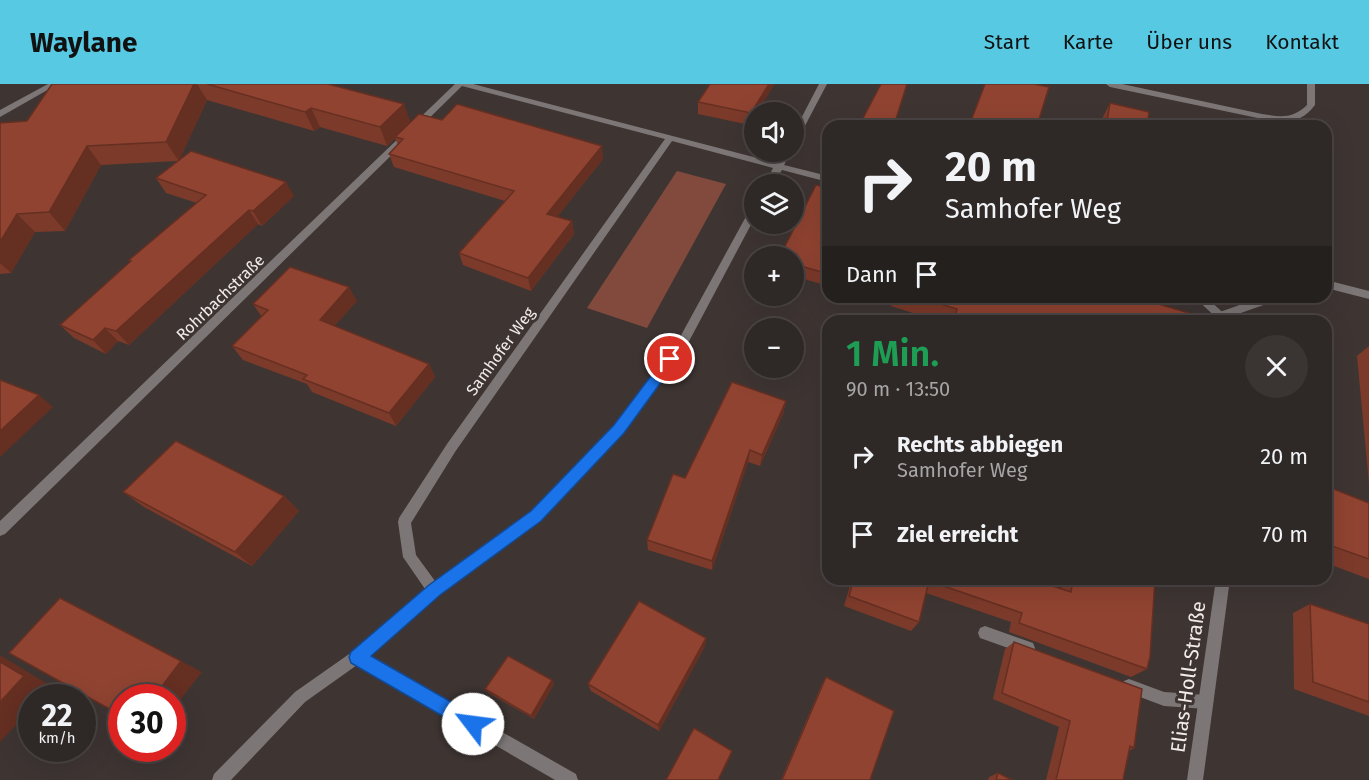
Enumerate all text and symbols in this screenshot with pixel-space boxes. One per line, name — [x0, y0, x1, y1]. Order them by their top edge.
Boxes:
text: Waylane — [30, 26, 137, 59]
text: Start — [984, 29, 1030, 55]
text: Karte — [1063, 29, 1113, 55]
text: Über uns — [1146, 29, 1232, 55]
text: Kontakt — [1265, 29, 1339, 55]
map controls — [744, 102, 804, 378]
button: sound — [744, 102, 804, 162]
text: 20 m — [945, 142, 1037, 192]
icon: right — [846, 144, 924, 222]
button: layers — [744, 174, 804, 234]
text: Samhofer Weg — [945, 193, 1121, 225]
button: + — [744, 246, 804, 306]
street label: Rohrbachstraße — [172, 251, 268, 344]
icon: arrive — [910, 258, 943, 291]
text: Dann — [846, 261, 898, 288]
street label: Samhofer Weg — [462, 303, 539, 399]
button: − — [744, 318, 804, 378]
text: 1 Min. — [846, 332, 939, 376]
pin — [644, 333, 695, 384]
button: close — [1245, 335, 1308, 398]
icon: arrive — [653, 342, 686, 375]
text: 90 m · 13:50 — [846, 377, 950, 401]
text: Rechts abbiegen — [897, 431, 1063, 458]
icon: right — [846, 440, 879, 473]
text: 20 m — [1260, 443, 1308, 470]
text: Samhofer Weg — [897, 458, 1027, 482]
icon: arrive — [846, 518, 879, 551]
text: Ziel erreicht — [897, 521, 1018, 548]
text: 70 m — [1262, 521, 1308, 548]
street label: Elias-Holl-Straße — [1165, 600, 1211, 754]
speed limit sign: 30 — [108, 684, 186, 762]
position arrow — [441, 692, 505, 756]
text: 22 — [41, 698, 73, 734]
text: km/h — [38, 729, 76, 747]

